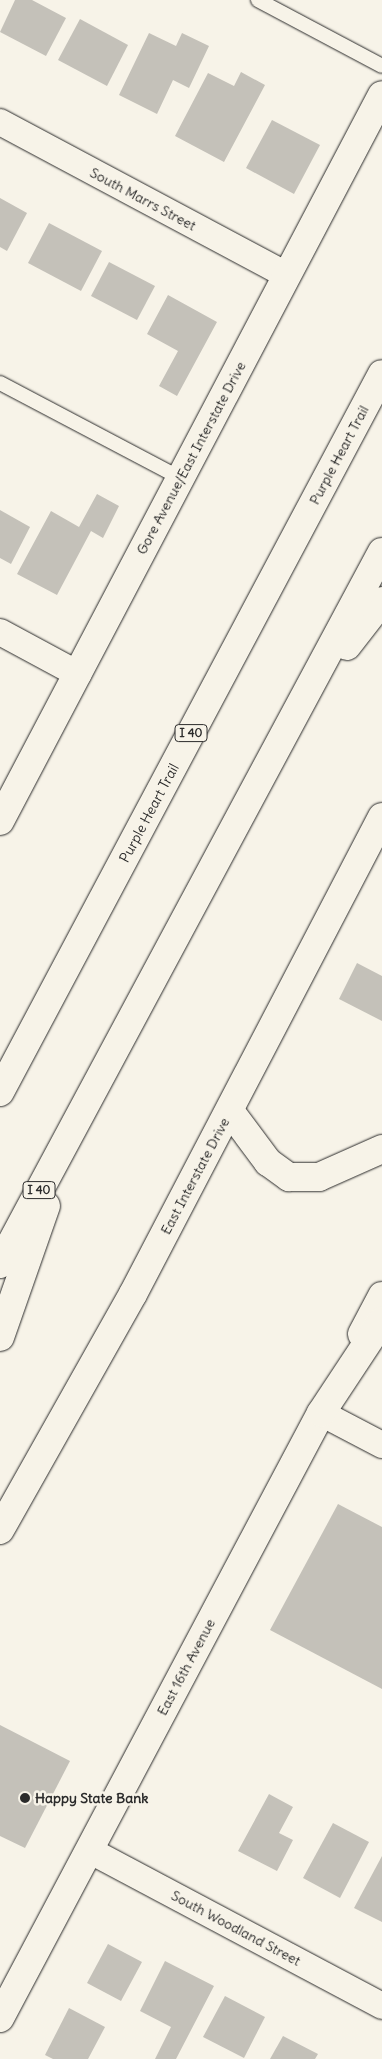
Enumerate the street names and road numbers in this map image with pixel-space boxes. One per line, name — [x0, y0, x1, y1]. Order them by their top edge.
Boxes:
street label: South Marrs Street — [87, 164, 199, 234]
street label: Gore Avenue/East Interstate Drive — [133, 359, 249, 557]
street label: Purple Heart Trail — [306, 403, 372, 507]
road number: I 40 — [174, 724, 208, 742]
street label: Purple Heart Trail — [116, 761, 182, 865]
street label: East Interstate Drive — [157, 1115, 233, 1237]
road number: I 40 — [22, 1180, 56, 1200]
street label: East 16th Avenue — [153, 1616, 219, 1718]
street label: South Woodland Street — [168, 1887, 304, 1969]

